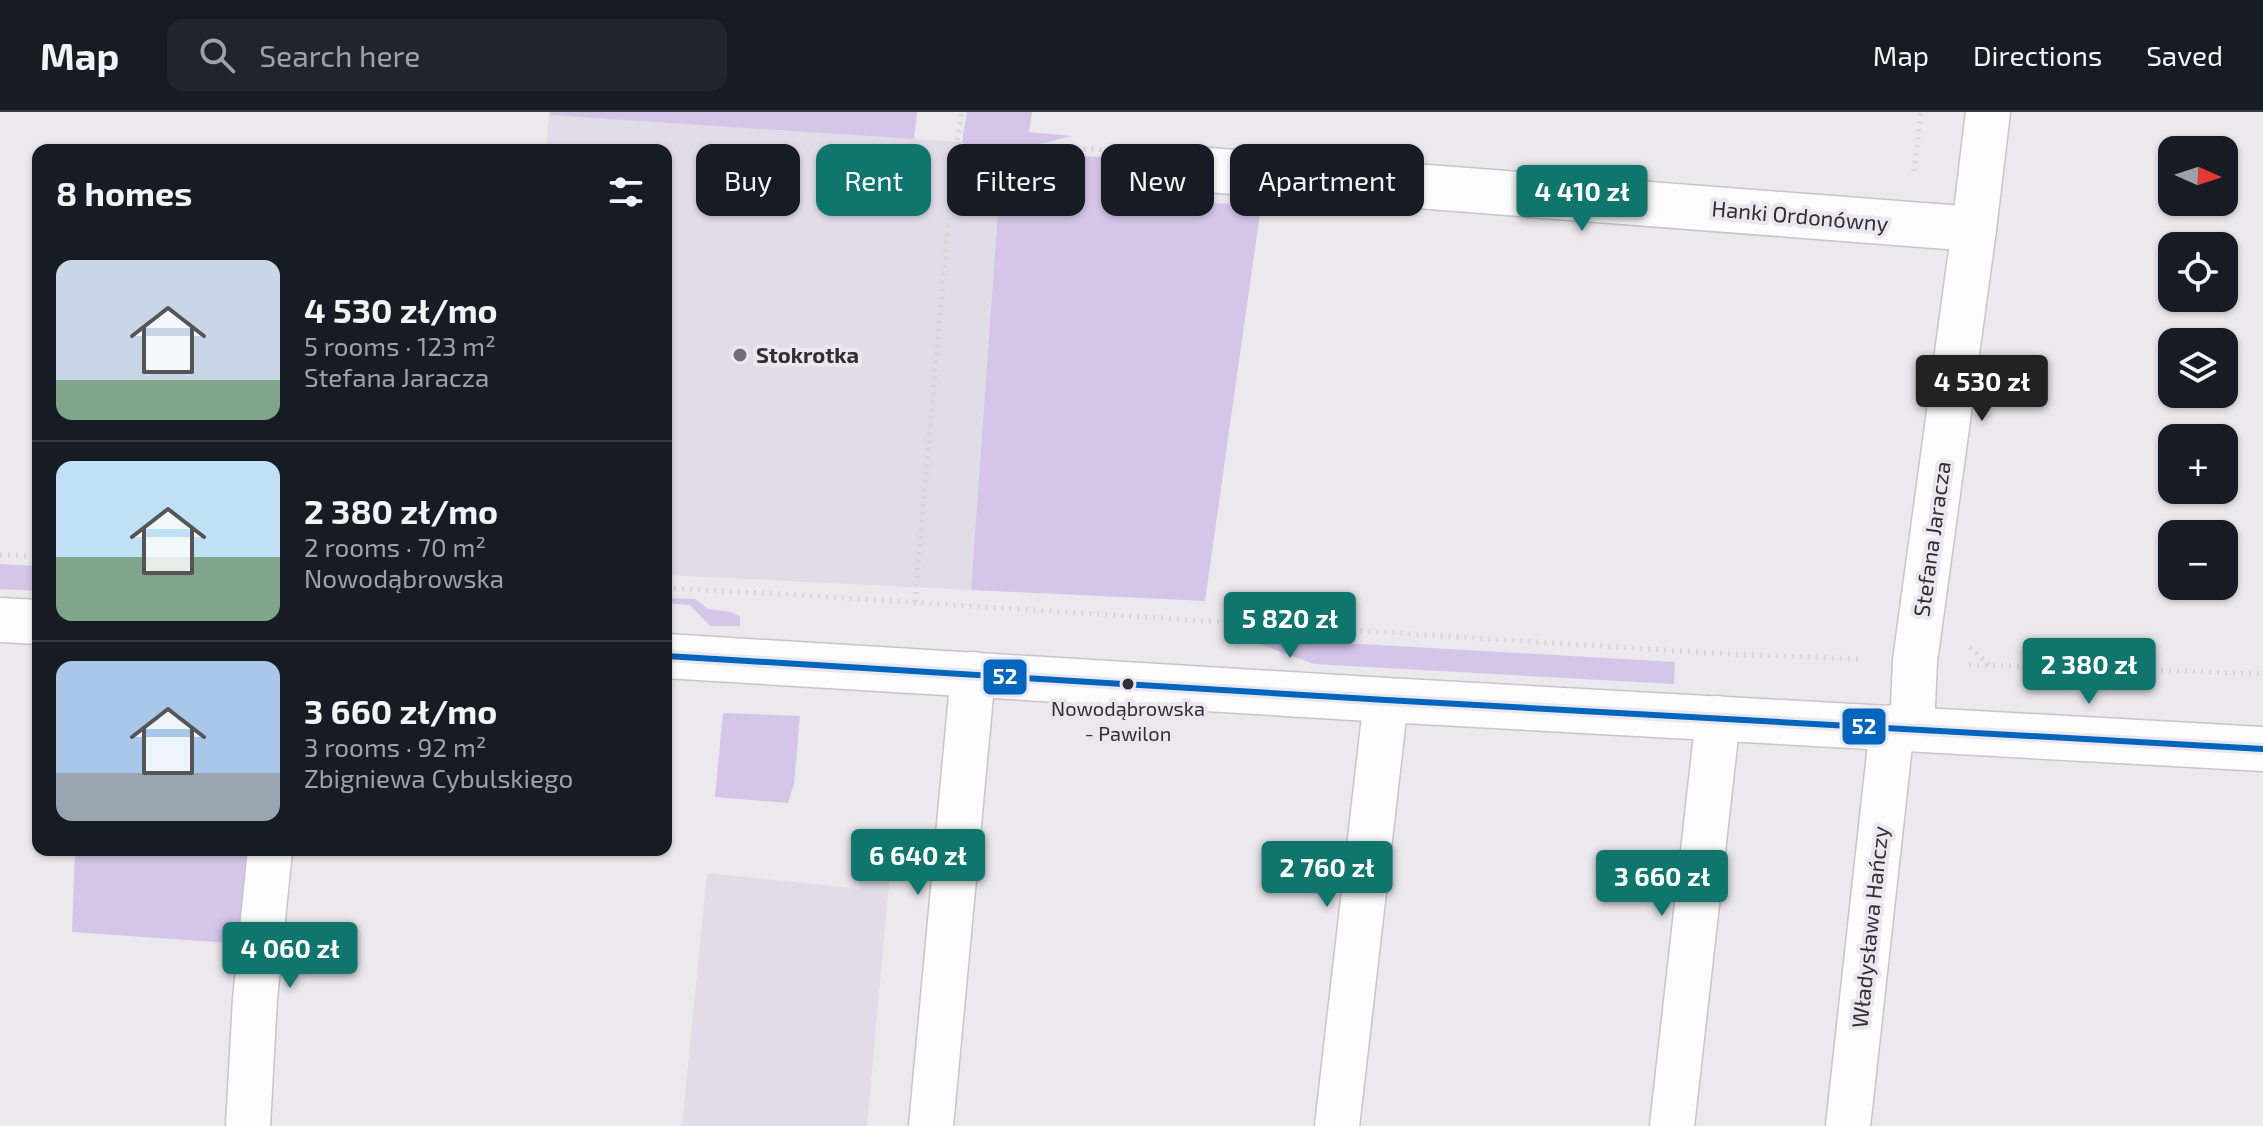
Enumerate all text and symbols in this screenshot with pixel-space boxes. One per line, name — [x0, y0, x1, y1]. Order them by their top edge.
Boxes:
search box — [167, 19, 727, 91]
text: Map — [40, 32, 119, 78]
icon: search — [195, 33, 239, 77]
text: Search here — [259, 37, 420, 73]
text: Map — [1873, 38, 1929, 72]
text: Directions — [1973, 38, 2102, 72]
text: Saved — [2146, 38, 2223, 72]
north arrow — [2158, 136, 2238, 216]
map controls — [2158, 136, 2238, 600]
chip: Buy — [696, 144, 800, 216]
chip: Rent — [816, 144, 931, 216]
chip: Filters — [947, 144, 1085, 216]
chip: New — [1101, 144, 1214, 216]
chip: Apartment — [1230, 144, 1424, 216]
pin: 4 410 zł — [1499, 165, 1665, 233]
icon: filters — [604, 170, 648, 214]
text: 8 homes — [56, 172, 192, 213]
text: 4 410 zł — [1534, 175, 1630, 206]
street label: Hanki Ordonówny — [1711, 194, 1890, 236]
button: locate — [2158, 232, 2238, 312]
text: 4 530 zł/mo — [304, 289, 498, 330]
icon: home — [120, 292, 216, 388]
button: layers — [2158, 328, 2238, 408]
text: 5 rooms · 123 m² — [304, 330, 496, 361]
place label: Stokrotka — [756, 341, 859, 367]
marker: Stokrotka — [731, 346, 749, 364]
pin: 4 530 zł — [1899, 355, 2065, 423]
text: Stefana Jaracza — [304, 361, 489, 392]
text: 4 530 zł — [1934, 365, 2030, 396]
button: + — [2158, 424, 2238, 504]
street label: Stefana Jaracza — [1907, 459, 1955, 618]
text: 2 380 zł/mo — [304, 490, 498, 531]
icon: home — [120, 493, 216, 589]
button: − — [2158, 520, 2238, 600]
text: 2 rooms · 70 m² — [304, 531, 486, 562]
text: Nowodąbrowska — [304, 562, 504, 593]
pin: 5 820 zł — [1207, 592, 1373, 660]
text: 5 820 zł — [1242, 602, 1338, 633]
pin: 2 380 zł — [2006, 638, 2172, 706]
text: 2 380 zł — [2041, 648, 2137, 679]
line badge: 52 — [982, 658, 1028, 696]
text: 52 — [993, 662, 1017, 688]
marker: Nowodąbrowska - Pawilon — [1120, 676, 1136, 692]
text: 3 660 zł/mo — [304, 690, 497, 731]
icon: home — [120, 693, 216, 789]
place label: Nowodąbrowska - Pawilon — [1051, 696, 1205, 745]
line badge: 52 — [1841, 707, 1887, 746]
text: 52 — [1852, 712, 1876, 738]
text: 3 rooms · 92 m² — [304, 731, 486, 762]
text: Zbigniewa Cybulskiego — [304, 762, 573, 793]
street label: Władysława Hańczy — [1845, 824, 1893, 1029]
pin: 6 640 zł — [835, 829, 1001, 897]
text: 6 640 zł — [869, 839, 967, 870]
pin: 2 760 zł — [1244, 841, 1410, 909]
pin: 3 660 zł — [1579, 850, 1745, 918]
text: 2 760 zł — [1280, 851, 1374, 882]
text: 3 660 zł — [1614, 860, 1710, 891]
pin: 4 060 zł — [207, 922, 373, 990]
text: 4 060 zł — [241, 932, 339, 963]

